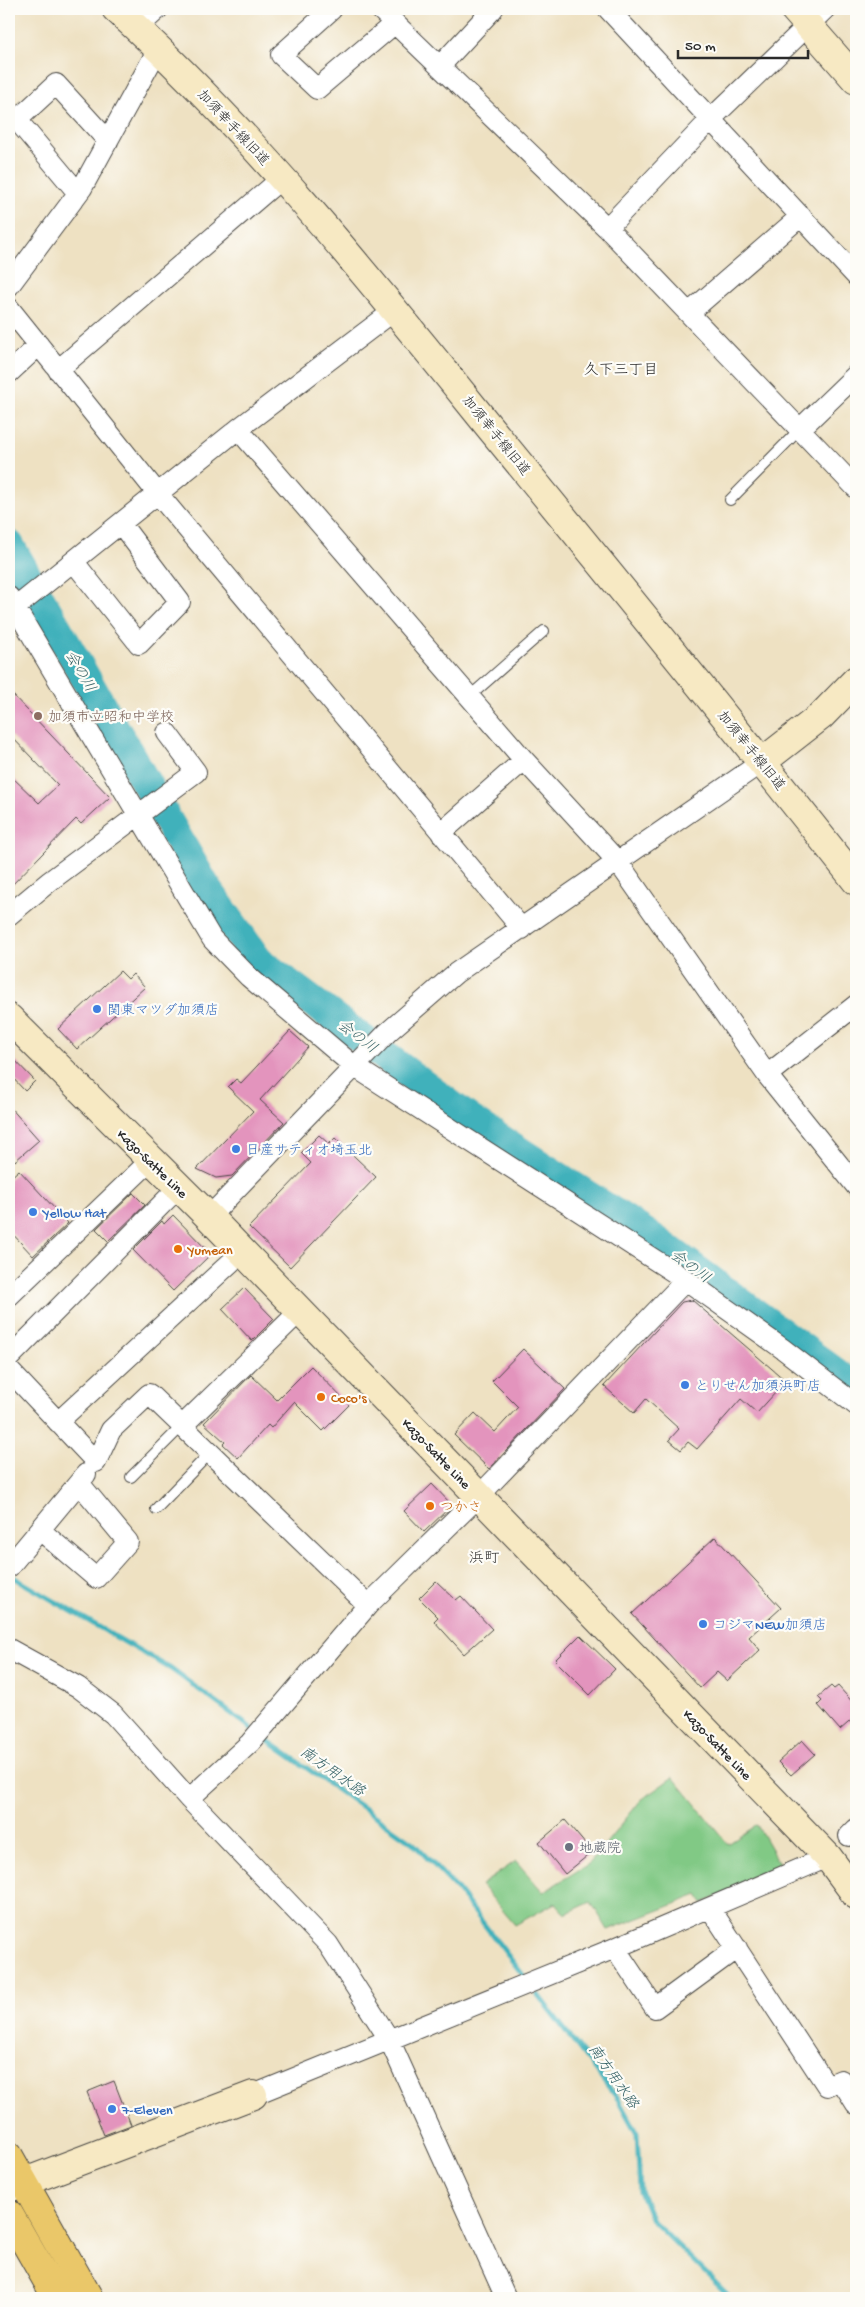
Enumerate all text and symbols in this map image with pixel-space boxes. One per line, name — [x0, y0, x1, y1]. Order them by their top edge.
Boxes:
scale bar — [678, 28, 808, 60]
text: 50 m — [685, 38, 716, 56]
street label: 加須幸手線旧道 — [193, 87, 272, 170]
district label: 久下三丁目 — [583, 361, 659, 380]
street label: 加須幸手線旧道 — [458, 393, 532, 480]
water label: 会の川 — [60, 648, 99, 696]
street label: 加須幸手線旧道 — [713, 708, 787, 795]
marker: 加須市立昭和中学校 — [32, 710, 44, 722]
place label: 加須市立昭和中学校 — [48, 710, 174, 727]
marker: 関東マツダ加須店 — [91, 1003, 103, 1015]
place label: 関東マツダ加須店 — [107, 1003, 219, 1020]
water label: 会の川 — [333, 1016, 381, 1058]
street label: Kazo-Satte Line — [112, 1127, 191, 1203]
marker: 日産サティオ埼玉北 — [230, 1143, 242, 1155]
place label: 日産サティオ埼玉北 — [246, 1143, 372, 1160]
marker: Yellow Hat — [27, 1206, 39, 1218]
place label: Yellow Hat — [41, 1206, 107, 1223]
marker: Yumean — [172, 1243, 184, 1255]
place label: Yumean — [186, 1243, 233, 1260]
water label: 会の川 — [666, 1246, 714, 1288]
marker: とりせん加須浜町店 — [679, 1379, 691, 1391]
place label: とりせん加須浜町店 — [695, 1379, 821, 1396]
marker: Coco's — [315, 1391, 327, 1403]
place label: Coco's — [331, 1391, 367, 1408]
street label: Kazo-Satte Line — [397, 1416, 474, 1494]
marker: つかさ — [424, 1500, 436, 1512]
place label: つかさ — [440, 1500, 482, 1517]
district label: 浜町 — [469, 1550, 500, 1568]
marker: コジマNEW加須店 — [697, 1618, 709, 1630]
place label: コジマNEW加須店 — [713, 1618, 827, 1635]
street label: Kazo-Satte Line — [678, 1707, 755, 1785]
water label: 南方用水路 — [296, 1743, 369, 1802]
marker: 地蔵院 — [563, 1841, 575, 1853]
place label: 地蔵院 — [579, 1841, 621, 1858]
water label: 南方用水路 — [583, 2041, 643, 2114]
marker: 7-Eleven — [106, 2103, 118, 2115]
place label: 7-Eleven — [121, 2103, 173, 2120]

